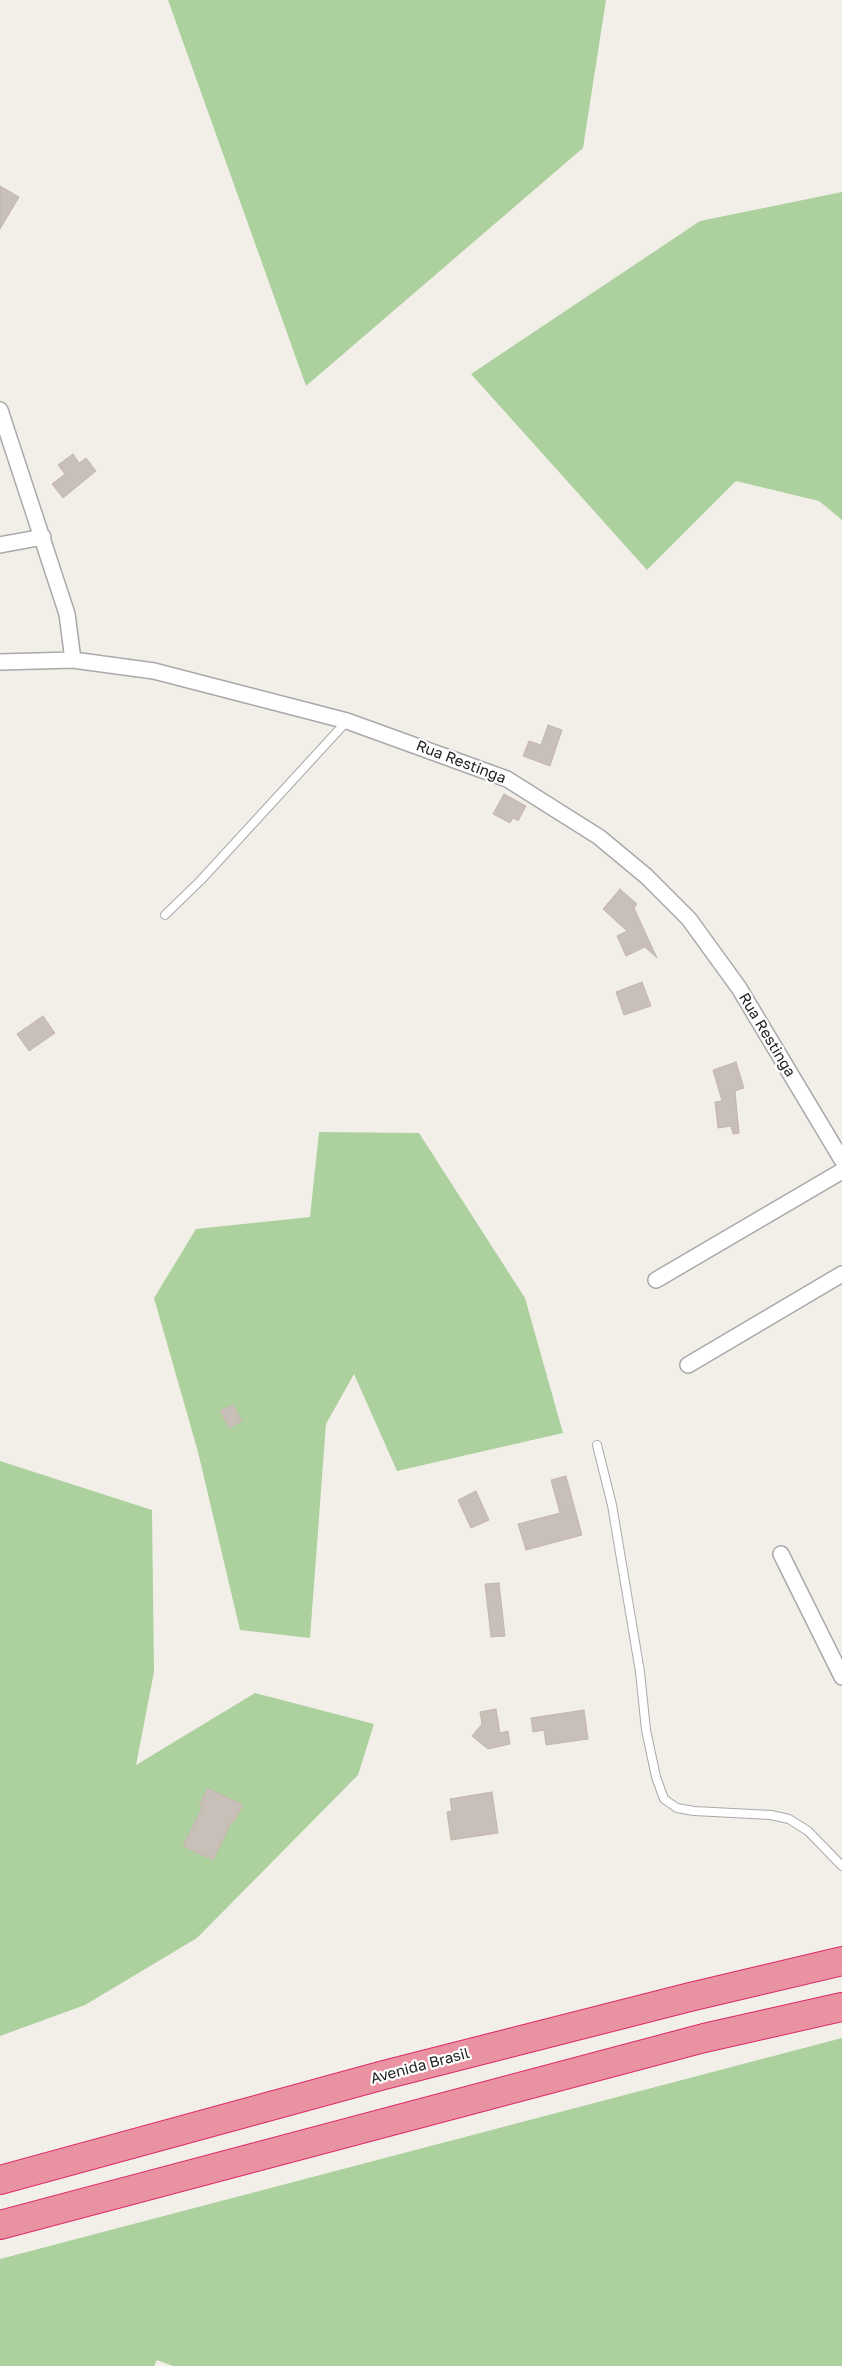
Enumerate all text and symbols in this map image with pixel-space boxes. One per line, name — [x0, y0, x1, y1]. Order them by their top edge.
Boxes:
street label: Rua Restinga — [414, 737, 508, 787]
street label: Rua Restinga — [735, 990, 799, 1080]
street label: Avenida Brasil — [369, 2044, 471, 2088]

